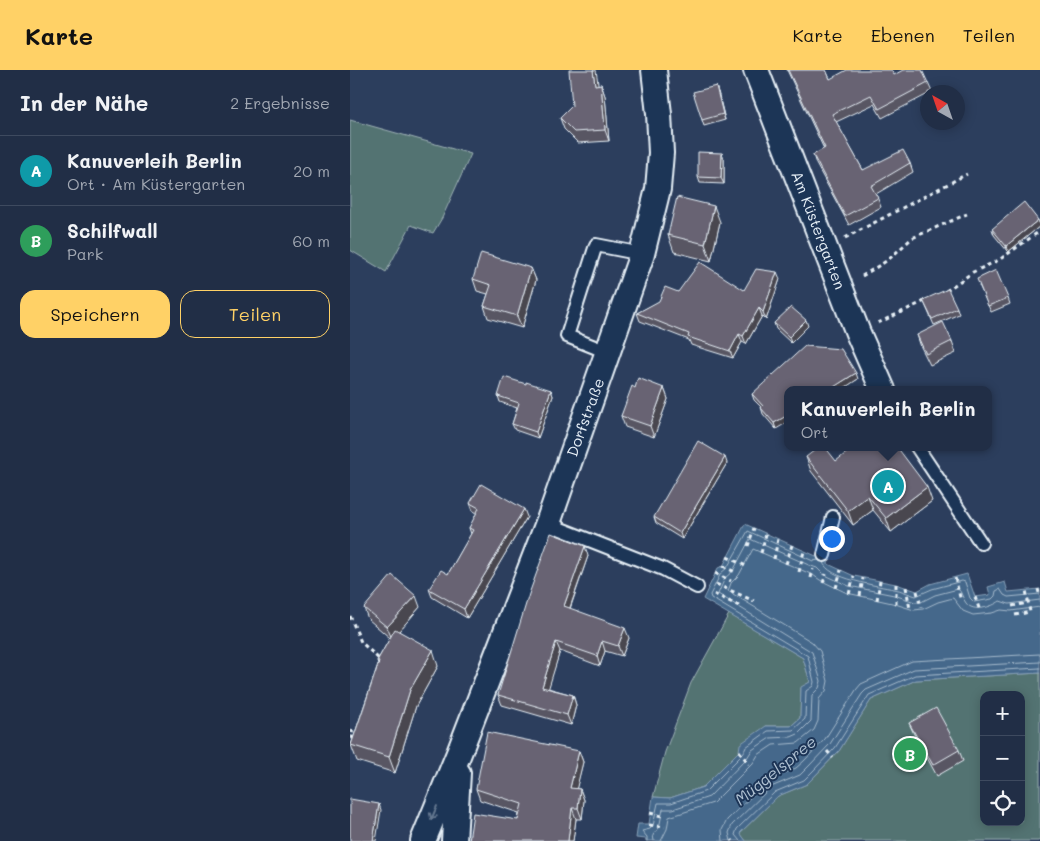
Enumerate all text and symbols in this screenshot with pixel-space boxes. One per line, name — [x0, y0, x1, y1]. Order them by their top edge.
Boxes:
text: Karte — [25, 20, 93, 51]
text: Karte — [792, 23, 843, 47]
text: Ebenen — [871, 23, 935, 47]
text: Teilen — [963, 23, 1015, 47]
north arrow — [920, 85, 965, 130]
text: In der Nähe — [20, 89, 148, 116]
text: 2 Ergebnisse — [230, 92, 330, 113]
text: Kanuverleih Berlin — [67, 148, 242, 173]
text: A — [30, 160, 42, 181]
text: 20 m — [293, 160, 330, 181]
street label: Am Küstergarten — [787, 168, 851, 292]
text: Ort · Am Küstergarten — [67, 173, 245, 194]
text: Schilfwall — [67, 218, 158, 243]
text: B — [31, 230, 41, 251]
text: 60 m — [293, 230, 330, 251]
text: Park — [67, 243, 103, 264]
button: Speichern — [20, 290, 170, 338]
button: Teilen — [180, 290, 330, 338]
street label: Dorfstraße — [562, 375, 608, 459]
popup — [784, 386, 992, 451]
text: Kanuverleih Berlin — [801, 396, 975, 421]
text: Ort — [801, 421, 828, 442]
pin: A — [872, 467, 904, 505]
your location — [819, 526, 845, 552]
map controls — [980, 691, 1025, 826]
button: + — [980, 691, 1025, 736]
water label: Müggelspree — [730, 730, 820, 809]
pin: B — [894, 735, 926, 773]
button: − — [980, 736, 1025, 781]
button: locate — [980, 781, 1025, 826]
one-way arrow — [429, 805, 439, 820]

